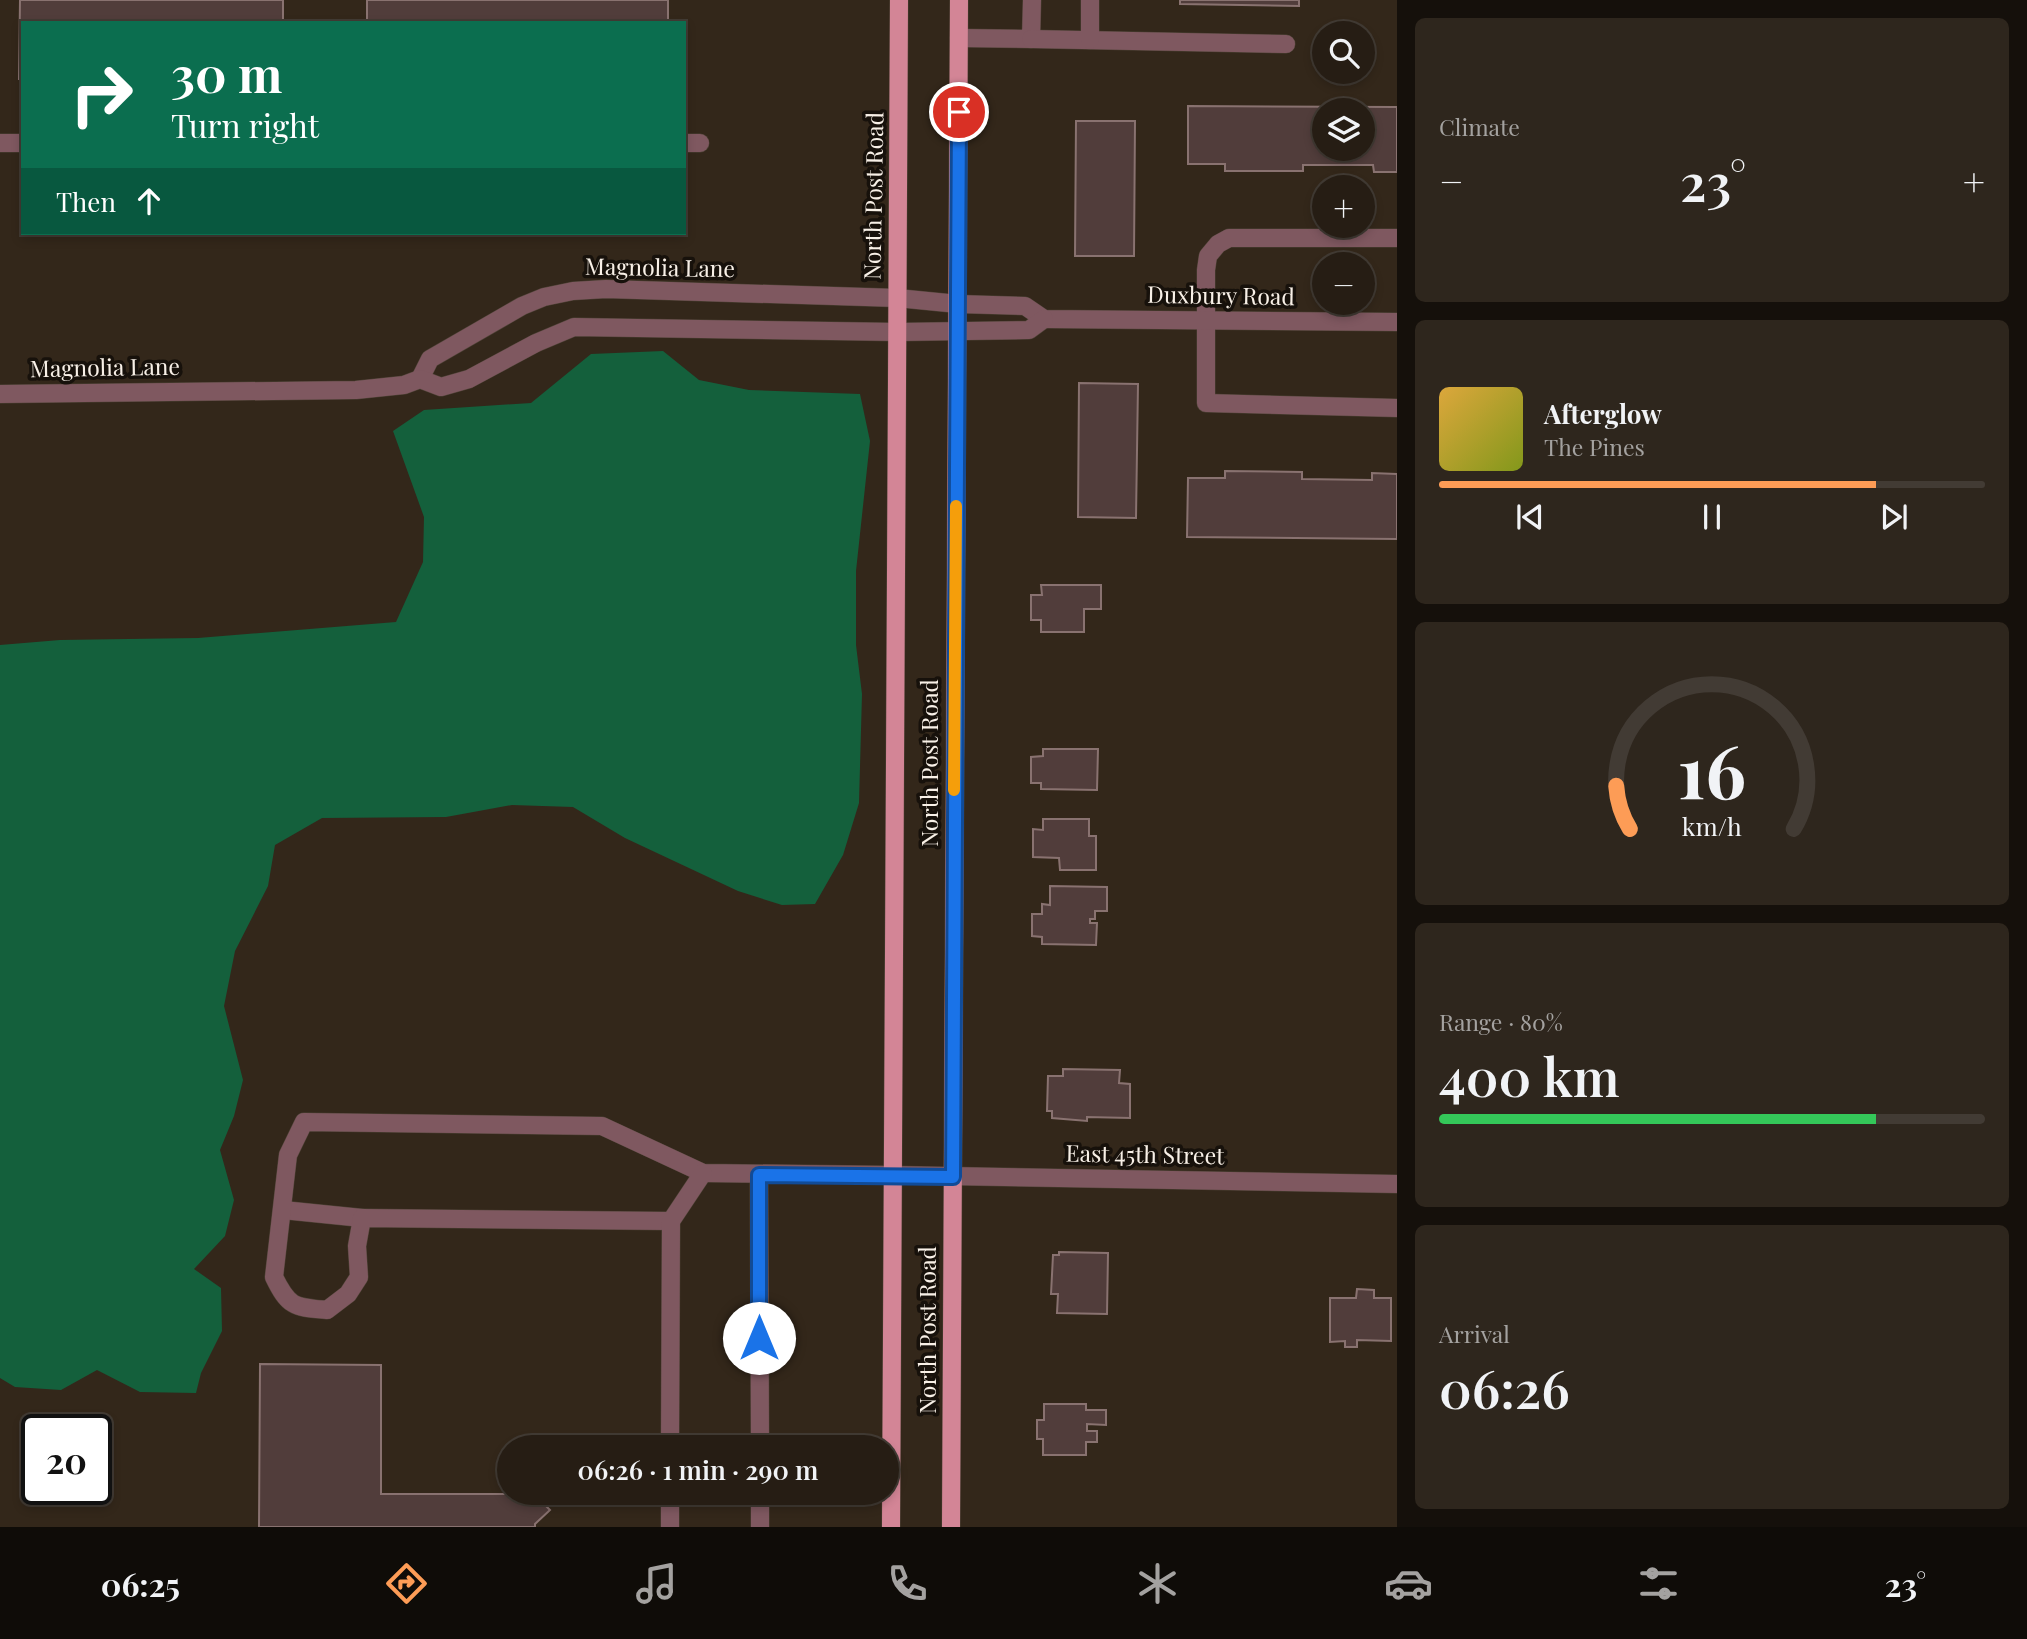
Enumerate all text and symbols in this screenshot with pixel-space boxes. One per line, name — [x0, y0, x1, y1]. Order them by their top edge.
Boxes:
map controls — [1312, 21, 1375, 315]
button: search — [1312, 21, 1375, 84]
text: 30 m — [171, 40, 282, 105]
icon: right — [56, 49, 147, 140]
pin — [929, 82, 989, 142]
icon: arrive — [940, 93, 978, 131]
button: layers — [1312, 98, 1375, 161]
text: Turn right — [171, 103, 319, 146]
text: Climate — [1439, 111, 1520, 142]
street label: North Post Road — [856, 112, 889, 280]
text: 23° — [1680, 146, 1746, 215]
text: − — [1439, 155, 1464, 206]
text: + — [1963, 155, 1985, 206]
button: + — [1312, 175, 1375, 238]
icon: ahead — [130, 182, 168, 220]
text: Then — [56, 184, 116, 219]
street label: Magnolia Lane — [585, 250, 735, 283]
button: − — [1312, 252, 1375, 315]
street label: Duxbury Road — [1147, 278, 1295, 311]
street label: Magnolia Lane — [30, 350, 180, 383]
text: Afterglow — [1544, 396, 1662, 431]
text: The Pines — [1544, 431, 1645, 462]
icon: previous — [1511, 498, 1549, 536]
icon: pause — [1693, 498, 1731, 536]
icon: next — [1875, 498, 1913, 536]
street label: North Post Road — [913, 679, 944, 847]
text: 16 — [1678, 721, 1746, 818]
text: km/h — [1682, 809, 1742, 842]
text: Range · 80% — [1439, 1006, 1563, 1037]
text: 400 km — [1439, 1041, 1619, 1110]
street label: East 45th Street — [1065, 1137, 1226, 1170]
street label: North Post Road — [911, 1246, 942, 1414]
position arrow — [722, 1301, 796, 1375]
text: Arrival — [1439, 1318, 1510, 1349]
text: 06:26 — [1439, 1353, 1570, 1422]
speed limit sign: 20 — [21, 1414, 112, 1505]
text: 06:26 · 1 min · 290 m — [578, 1452, 818, 1487]
icon: directions — [382, 1559, 431, 1608]
icon: music — [632, 1559, 681, 1608]
icon: phone — [883, 1559, 932, 1608]
icon: climate — [1133, 1559, 1182, 1608]
icon: car — [1384, 1559, 1433, 1608]
icon: filters — [1634, 1559, 1683, 1608]
text: 06:25 — [101, 1562, 180, 1605]
text: 23° — [1885, 1562, 1926, 1605]

